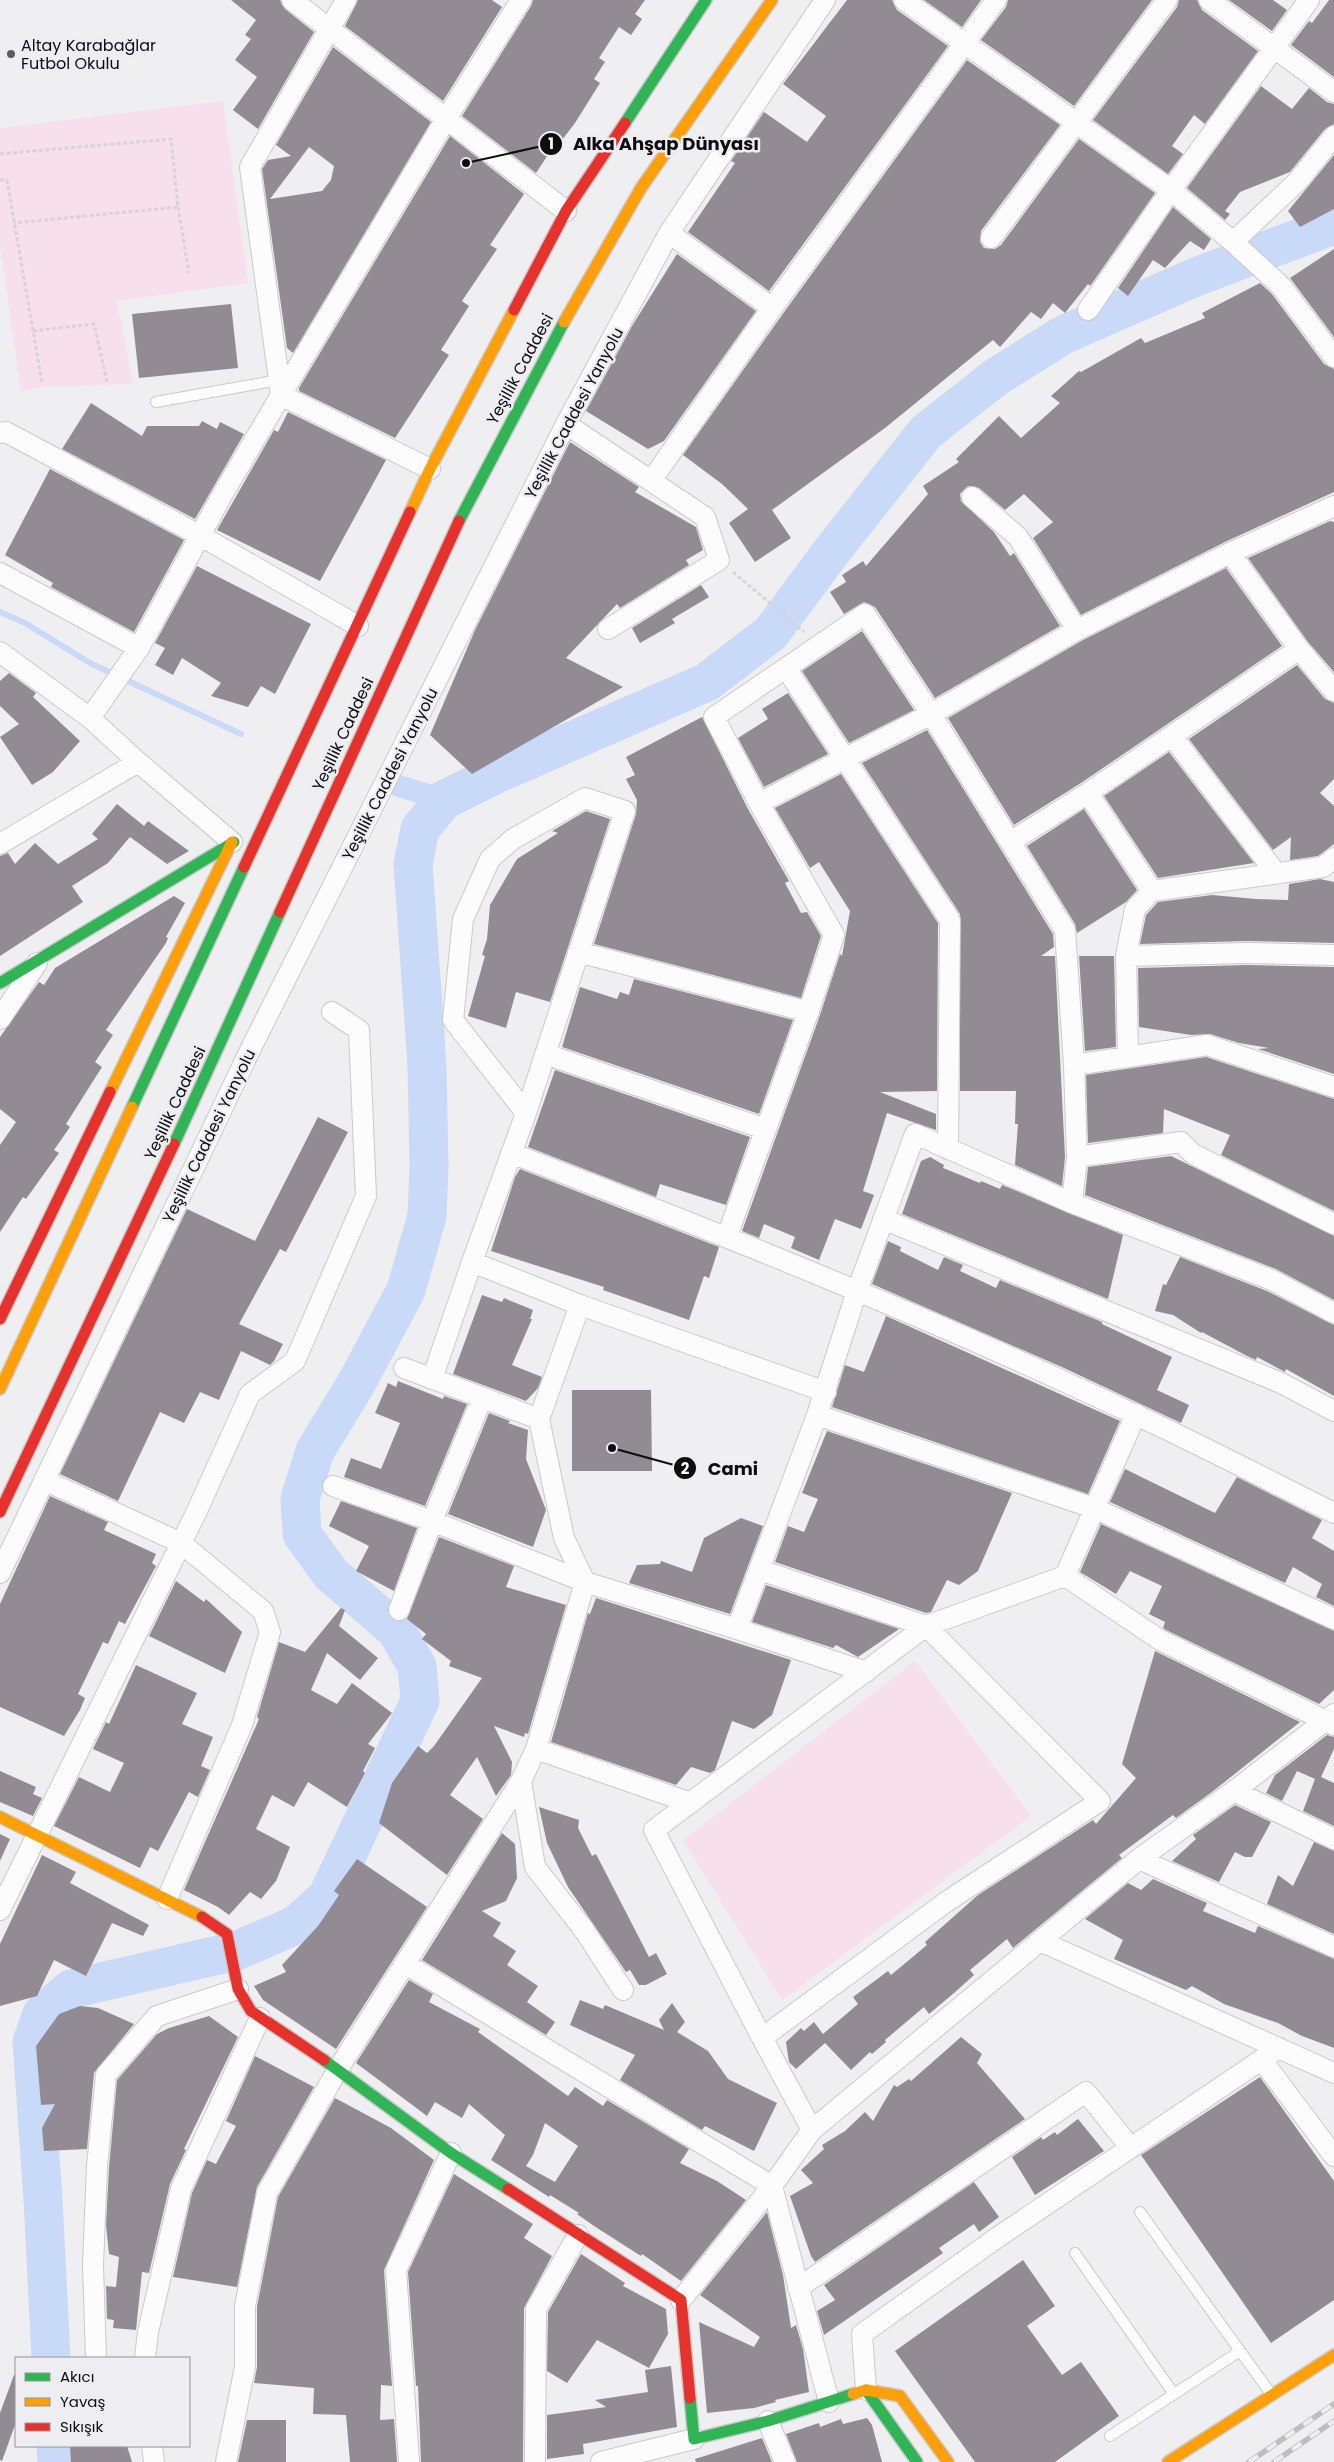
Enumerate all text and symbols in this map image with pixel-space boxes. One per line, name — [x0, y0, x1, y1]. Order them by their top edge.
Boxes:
place label: Altay Karabağlar Futbol Okulu — [21, 34, 156, 75]
marker: Altay Karabağlar Futbol Okulu — [5, 48, 17, 60]
callout: Alka Ahşap Dünyası — [538, 127, 769, 160]
text: Alka Ahşap Dünyası — [573, 131, 759, 156]
text: 1 — [548, 133, 554, 154]
street label: Yeşillik Caddesi — [481, 309, 559, 429]
street label: Yeşillik Caddesi Yanyolu — [519, 323, 629, 503]
street label: Yeşillik Caddesi — [307, 673, 379, 795]
street label: Yeşillik Caddesi Yanyolu — [336, 684, 444, 864]
street label: Yeşillik Caddesi — [139, 1042, 211, 1164]
street label: Yeşillik Caddesi Yanyolu — [157, 1045, 261, 1227]
callout: Cami — [673, 1452, 768, 1485]
text: Cami — [708, 1456, 758, 1481]
text: 2 — [681, 1458, 690, 1479]
legend — [15, 2357, 190, 2447]
text: Akıcı — [60, 2366, 94, 2387]
text: Yavaş — [60, 2391, 105, 2412]
text: Sıkışık — [60, 2416, 103, 2437]

